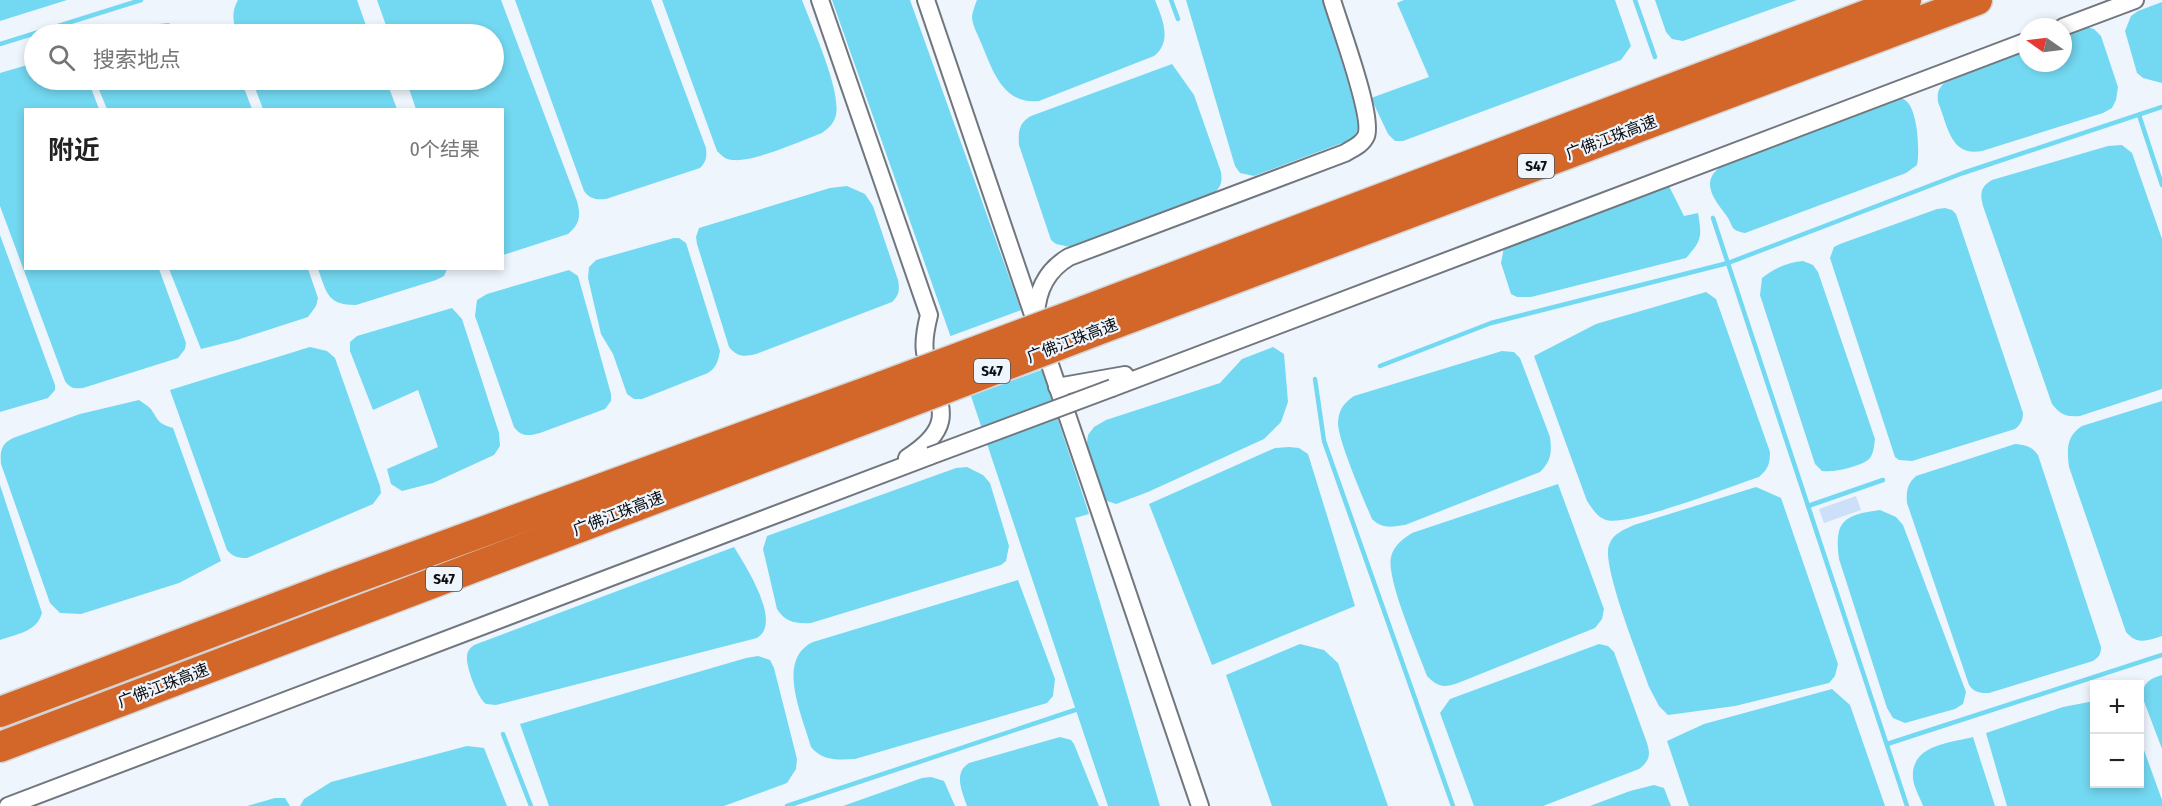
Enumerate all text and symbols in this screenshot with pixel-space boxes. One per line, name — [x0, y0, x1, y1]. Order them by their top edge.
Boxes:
north arrow — [2018, 18, 2072, 72]
search box — [24, 24, 504, 90]
icon: search — [45, 41, 78, 74]
text: 搜索地点 — [93, 46, 181, 73]
street label: 广佛江珠高速 — [1563, 111, 1659, 164]
text: 附近 — [48, 135, 100, 166]
text: 0个结果 — [410, 137, 480, 161]
road number: S47 — [1518, 154, 1554, 178]
street label: 广佛江珠高速 — [1024, 314, 1120, 367]
road number: S47 — [974, 359, 1010, 383]
street label: 广佛江珠高速 — [570, 487, 666, 540]
road number: S47 — [426, 567, 462, 591]
street label: 广佛江珠高速 — [115, 659, 211, 712]
map controls — [2090, 680, 2144, 788]
button: + — [2090, 680, 2144, 734]
button: − — [2090, 734, 2144, 788]

